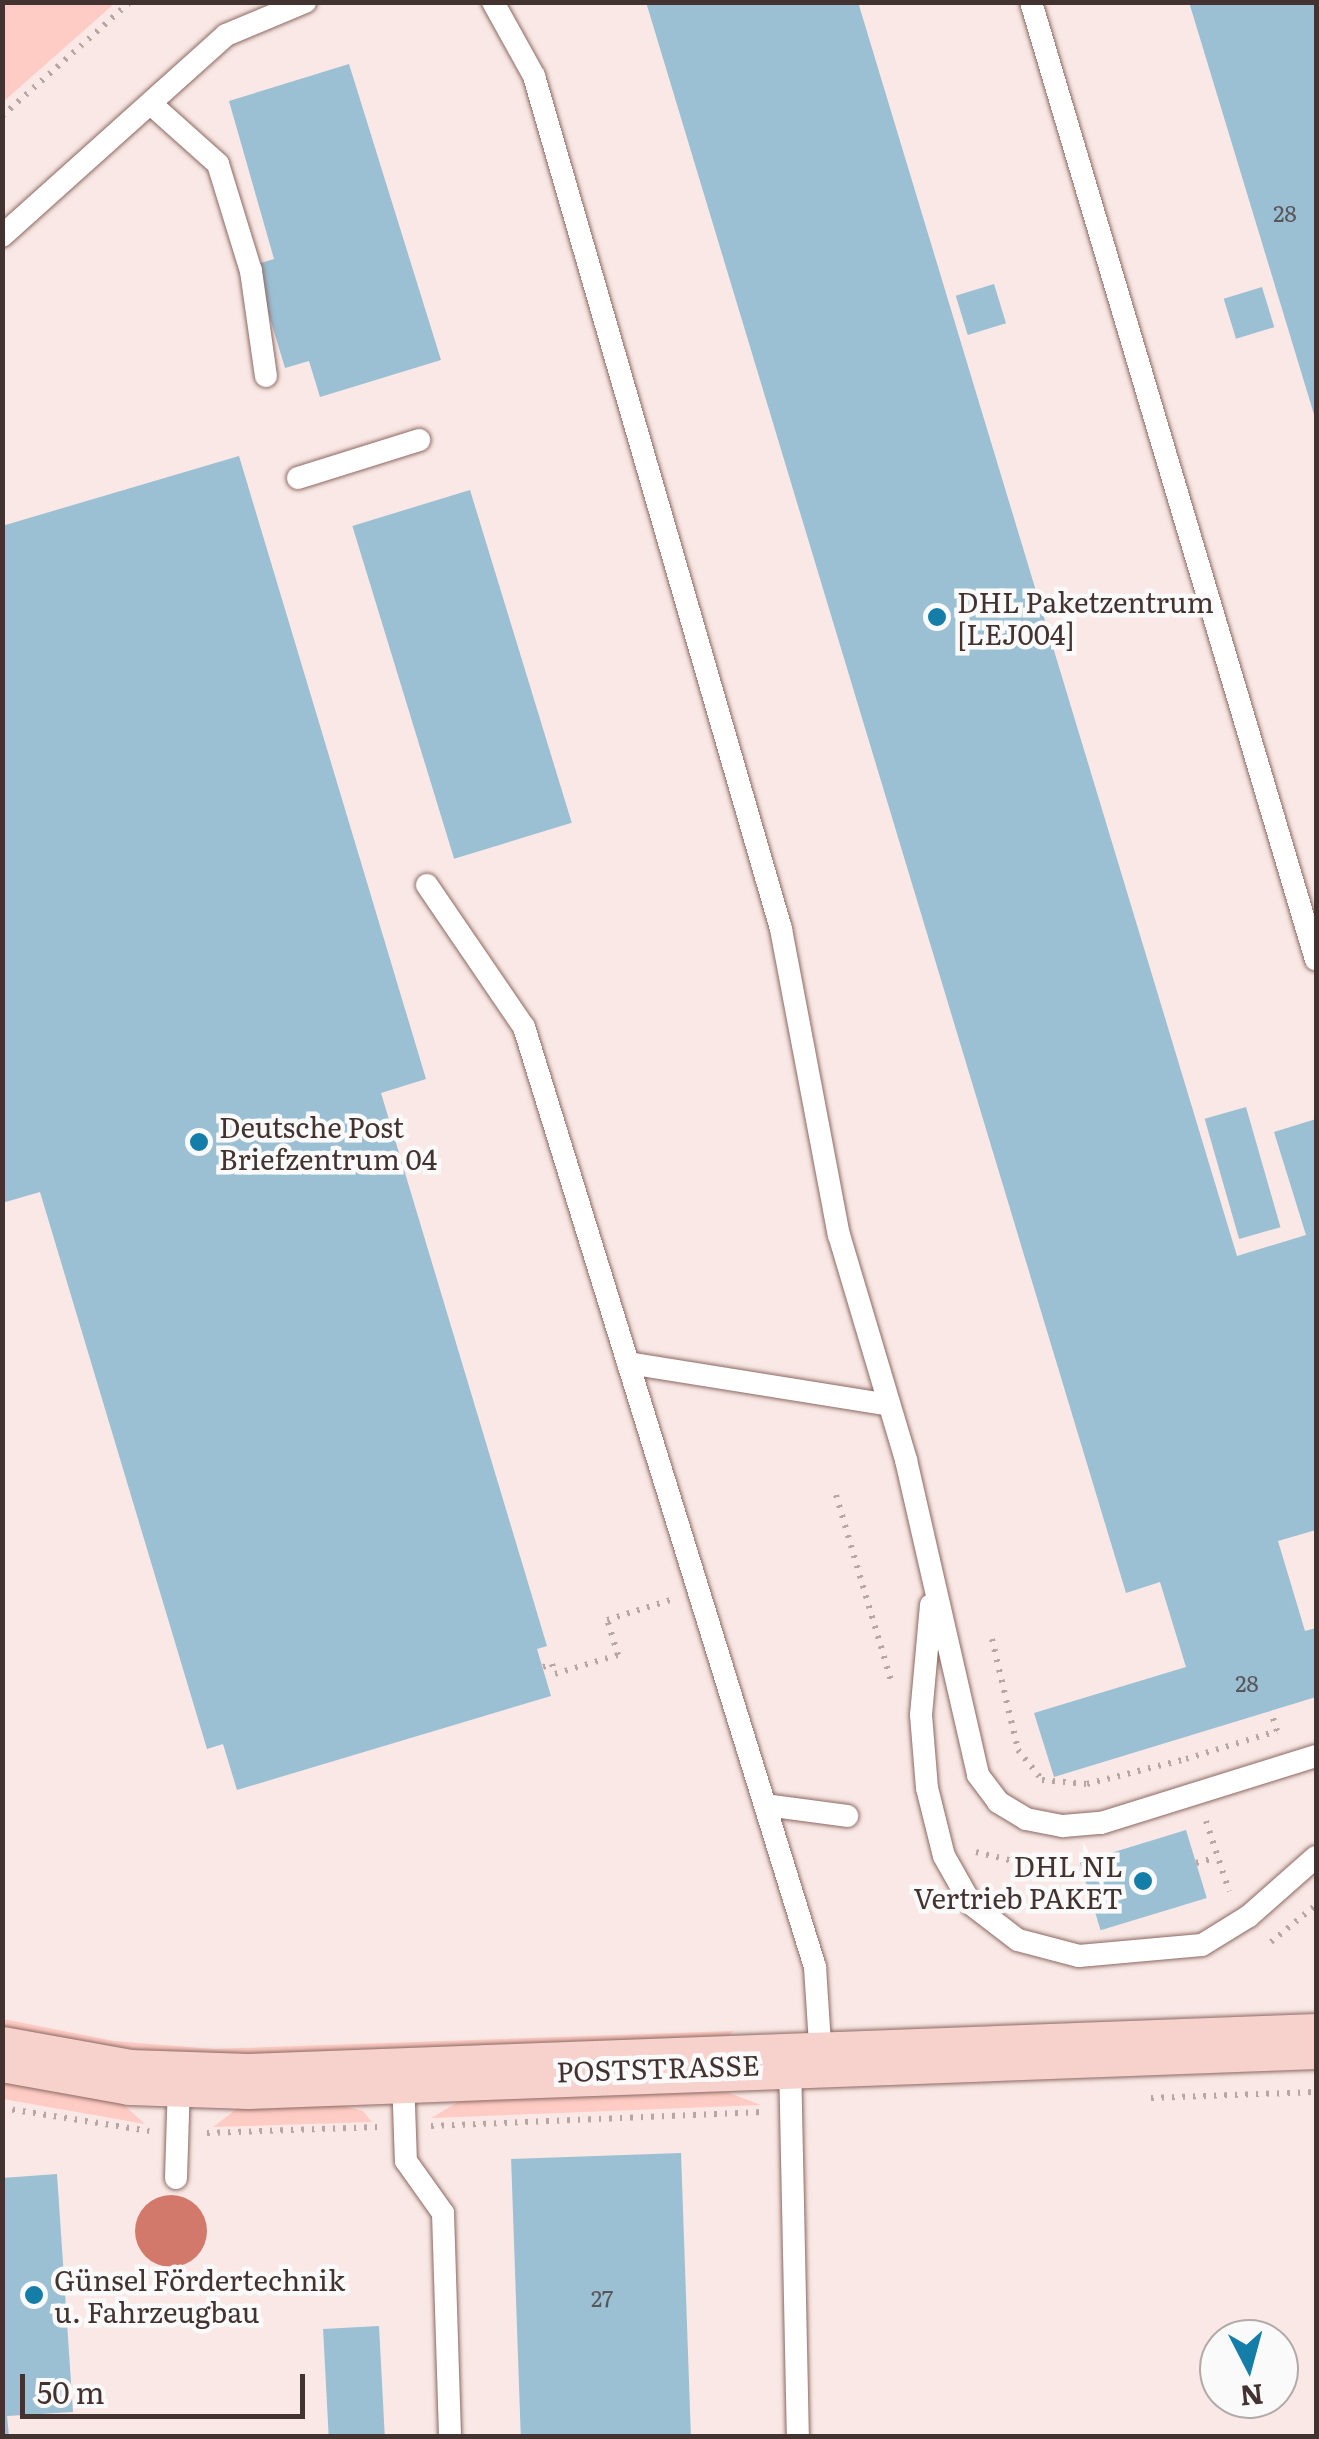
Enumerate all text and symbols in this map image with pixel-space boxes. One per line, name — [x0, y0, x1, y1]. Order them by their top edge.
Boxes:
house number: 28 — [1273, 200, 1297, 226]
place label: DHL Paketzentrum [LEJ004] — [957, 584, 1214, 650]
marker: DHL Paketzentrum [LEJ004] — [926, 606, 948, 628]
place label: Deutsche Post Briefzentrum 04 — [219, 1109, 437, 1175]
marker: Deutsche Post Briefzentrum 04 — [188, 1131, 210, 1153]
house number: 28 — [1235, 1670, 1259, 1696]
place label: DHL NL Vertrieb PAKET — [914, 1848, 1123, 1914]
marker: DHL NL Vertrieb PAKET — [1132, 1870, 1154, 1892]
street label: POSTSTRASSE — [556, 2047, 760, 2087]
place label: Günsel Fördertechnik u. Fahrzeugbau — [54, 2262, 345, 2328]
marker: Günsel Fördertechnik u. Fahrzeugbau — [23, 2284, 45, 2306]
house number: 27 — [591, 2285, 613, 2311]
north arrow — [1199, 2319, 1299, 2419]
scale bar — [25, 2354, 310, 2416]
text: 50 m — [37, 2369, 105, 2413]
text: N — [1238, 2375, 1266, 2419]

